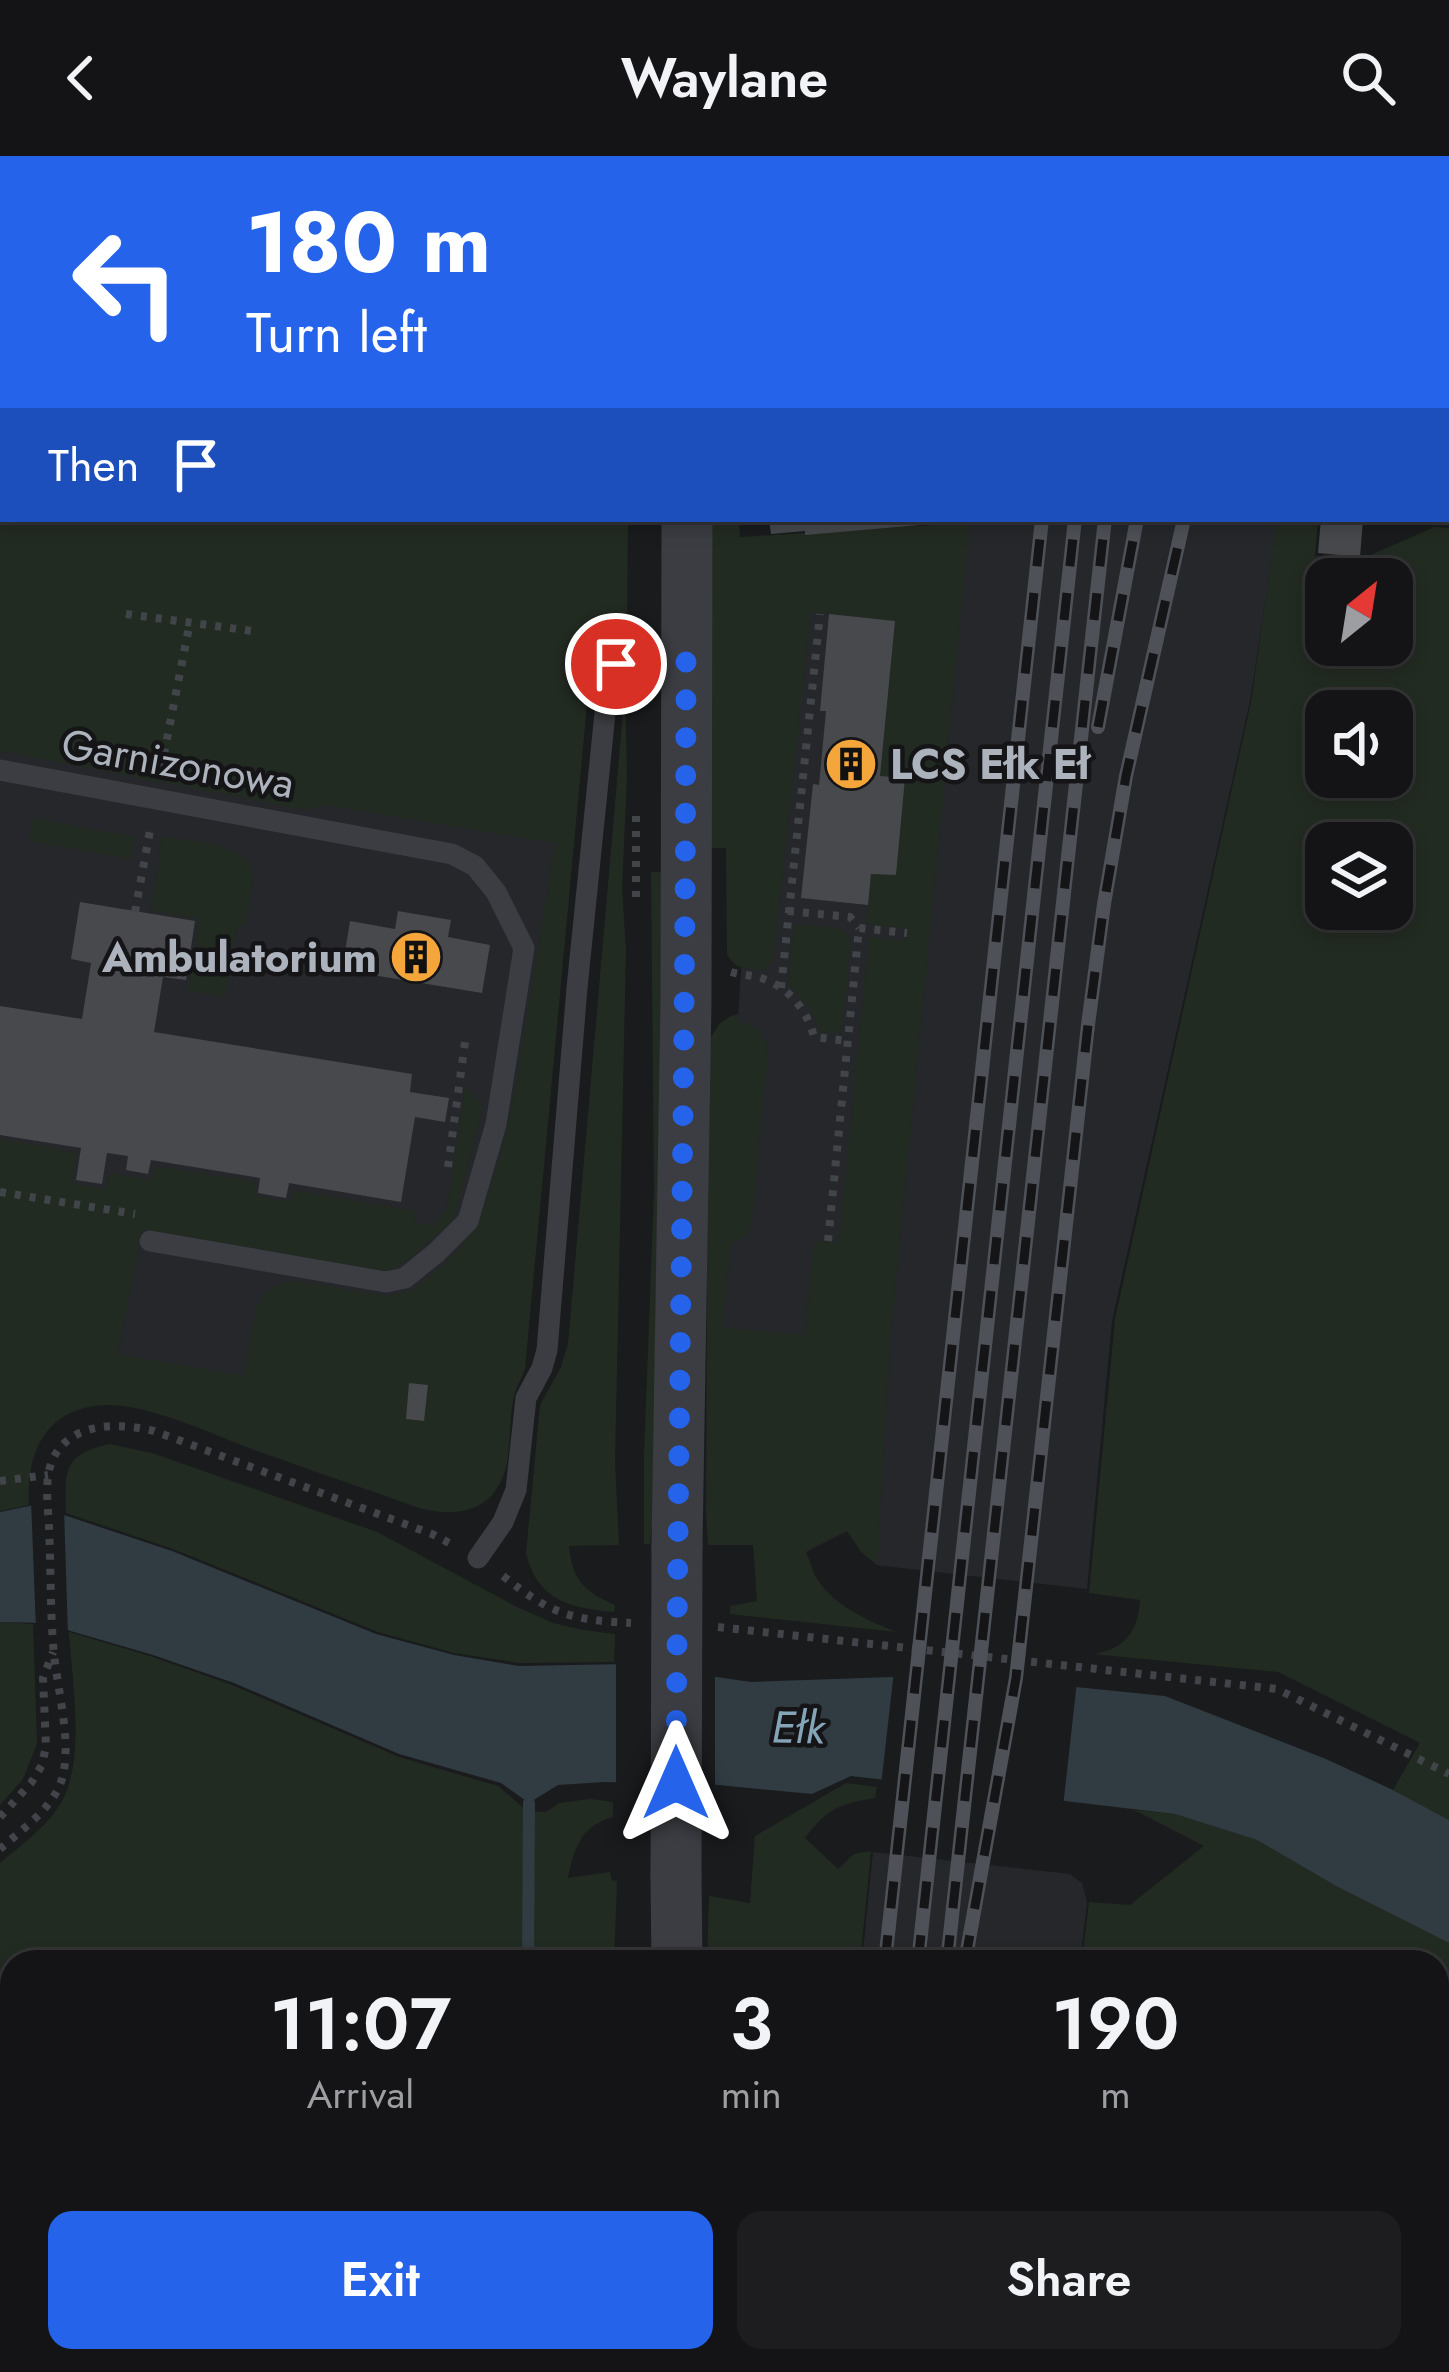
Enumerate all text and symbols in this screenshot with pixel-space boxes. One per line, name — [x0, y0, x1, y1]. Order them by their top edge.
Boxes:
text: Waylane — [621, 39, 828, 117]
icon: back — [48, 45, 114, 111]
icon: search — [1335, 45, 1401, 111]
text: 180 m — [246, 182, 491, 304]
icon: left — [48, 204, 204, 360]
text: Turn left — [246, 294, 427, 372]
icon: arrive — [163, 432, 229, 498]
text: Then — [48, 433, 139, 498]
north arrow — [1305, 558, 1413, 666]
map controls — [1305, 558, 1413, 930]
pin — [565, 613, 667, 715]
icon: arrive — [583, 631, 649, 697]
button: sound — [1305, 690, 1413, 798]
street label: Garnizonowa — [57, 713, 299, 814]
place label: LCS Ełk Eł — [890, 734, 1092, 795]
building icon: LCS Ełk Eł — [823, 736, 879, 792]
button: layers — [1305, 822, 1413, 930]
place label: Ambulatorium — [101, 927, 377, 988]
building icon: Ambulatorium — [388, 929, 444, 985]
water label: Ełk — [771, 1695, 827, 1760]
position arrow — [613, 1720, 739, 1846]
text: 11:07 — [270, 1972, 451, 2076]
text: 3 — [730, 1972, 773, 2076]
text: 190 — [1052, 1972, 1179, 2076]
text: Arrival — [307, 2066, 414, 2123]
text: min — [721, 2066, 782, 2123]
text: m — [1100, 2066, 1131, 2123]
button: Exit — [48, 2211, 713, 2349]
button: Share — [737, 2211, 1401, 2349]

